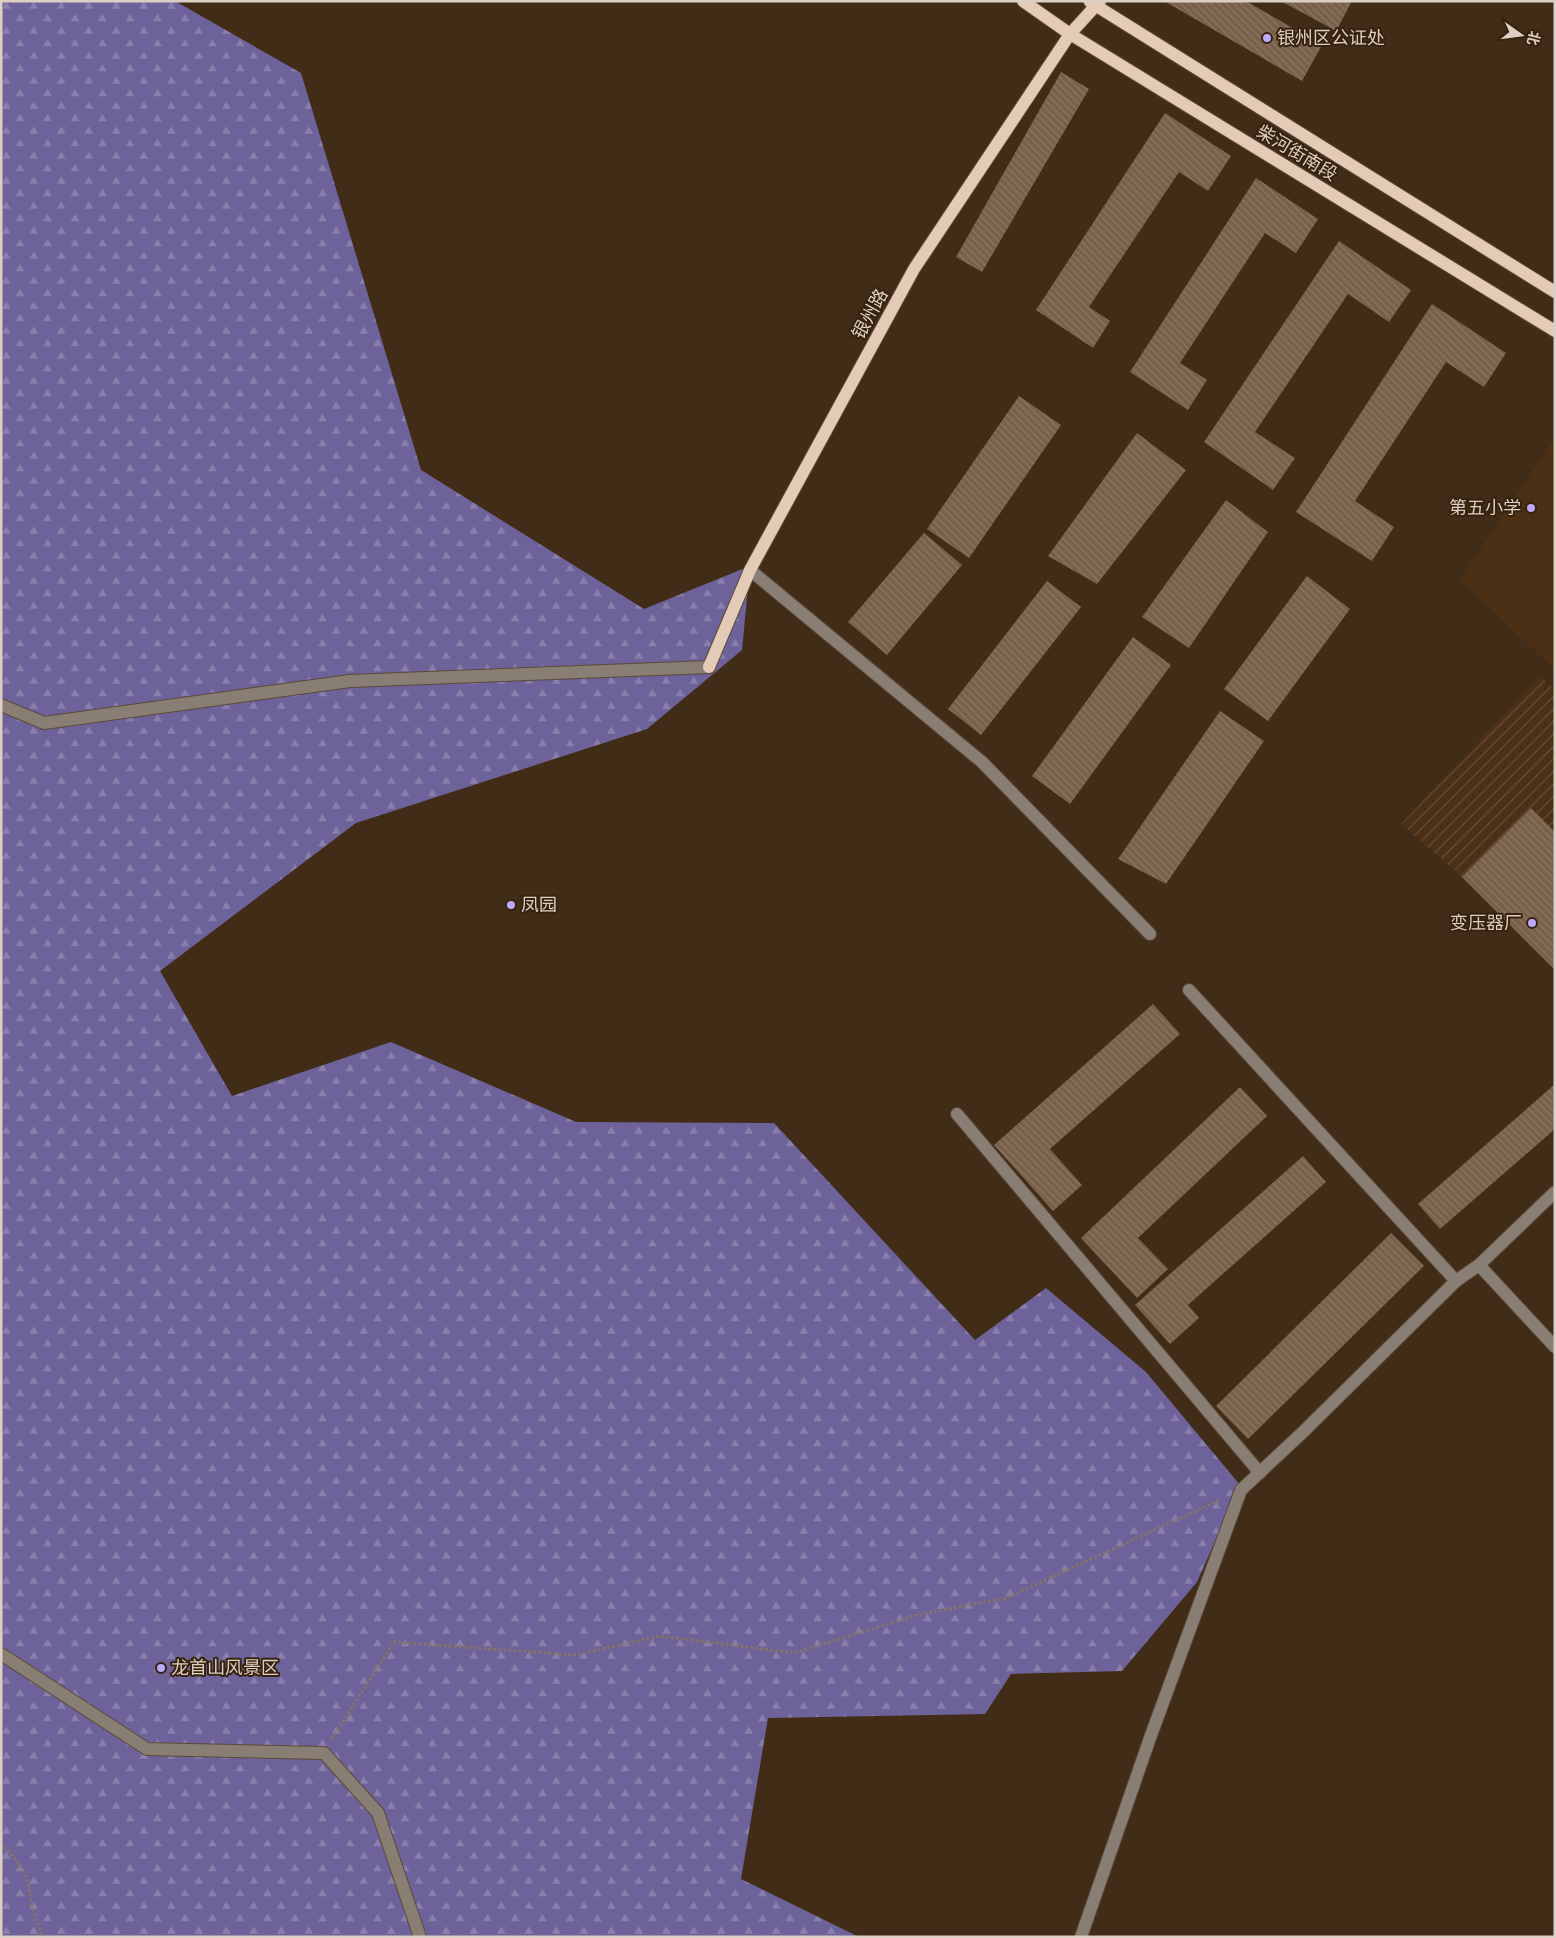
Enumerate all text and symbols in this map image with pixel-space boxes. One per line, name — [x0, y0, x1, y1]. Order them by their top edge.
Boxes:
north arrow — [1496, 10, 1546, 60]
place label: 银州区公证处 — [1277, 27, 1385, 49]
text: 北 — [1523, 29, 1543, 47]
marker: 银州区公证处 — [1261, 32, 1273, 44]
street label: 柴河街南段 — [1253, 120, 1341, 186]
street label: 银州路 — [847, 285, 893, 343]
place label: 第五小学 — [1449, 497, 1521, 519]
marker: 第五小学 — [1525, 502, 1537, 514]
place label: 凤园 — [521, 894, 557, 916]
marker: 凤园 — [505, 899, 517, 911]
place label: 变压器厂 — [1450, 912, 1522, 934]
marker: 变压器厂 — [1526, 917, 1538, 929]
place label: 龙首山风景区 — [171, 1657, 279, 1679]
marker: 龙首山风景区 — [155, 1662, 167, 1674]

